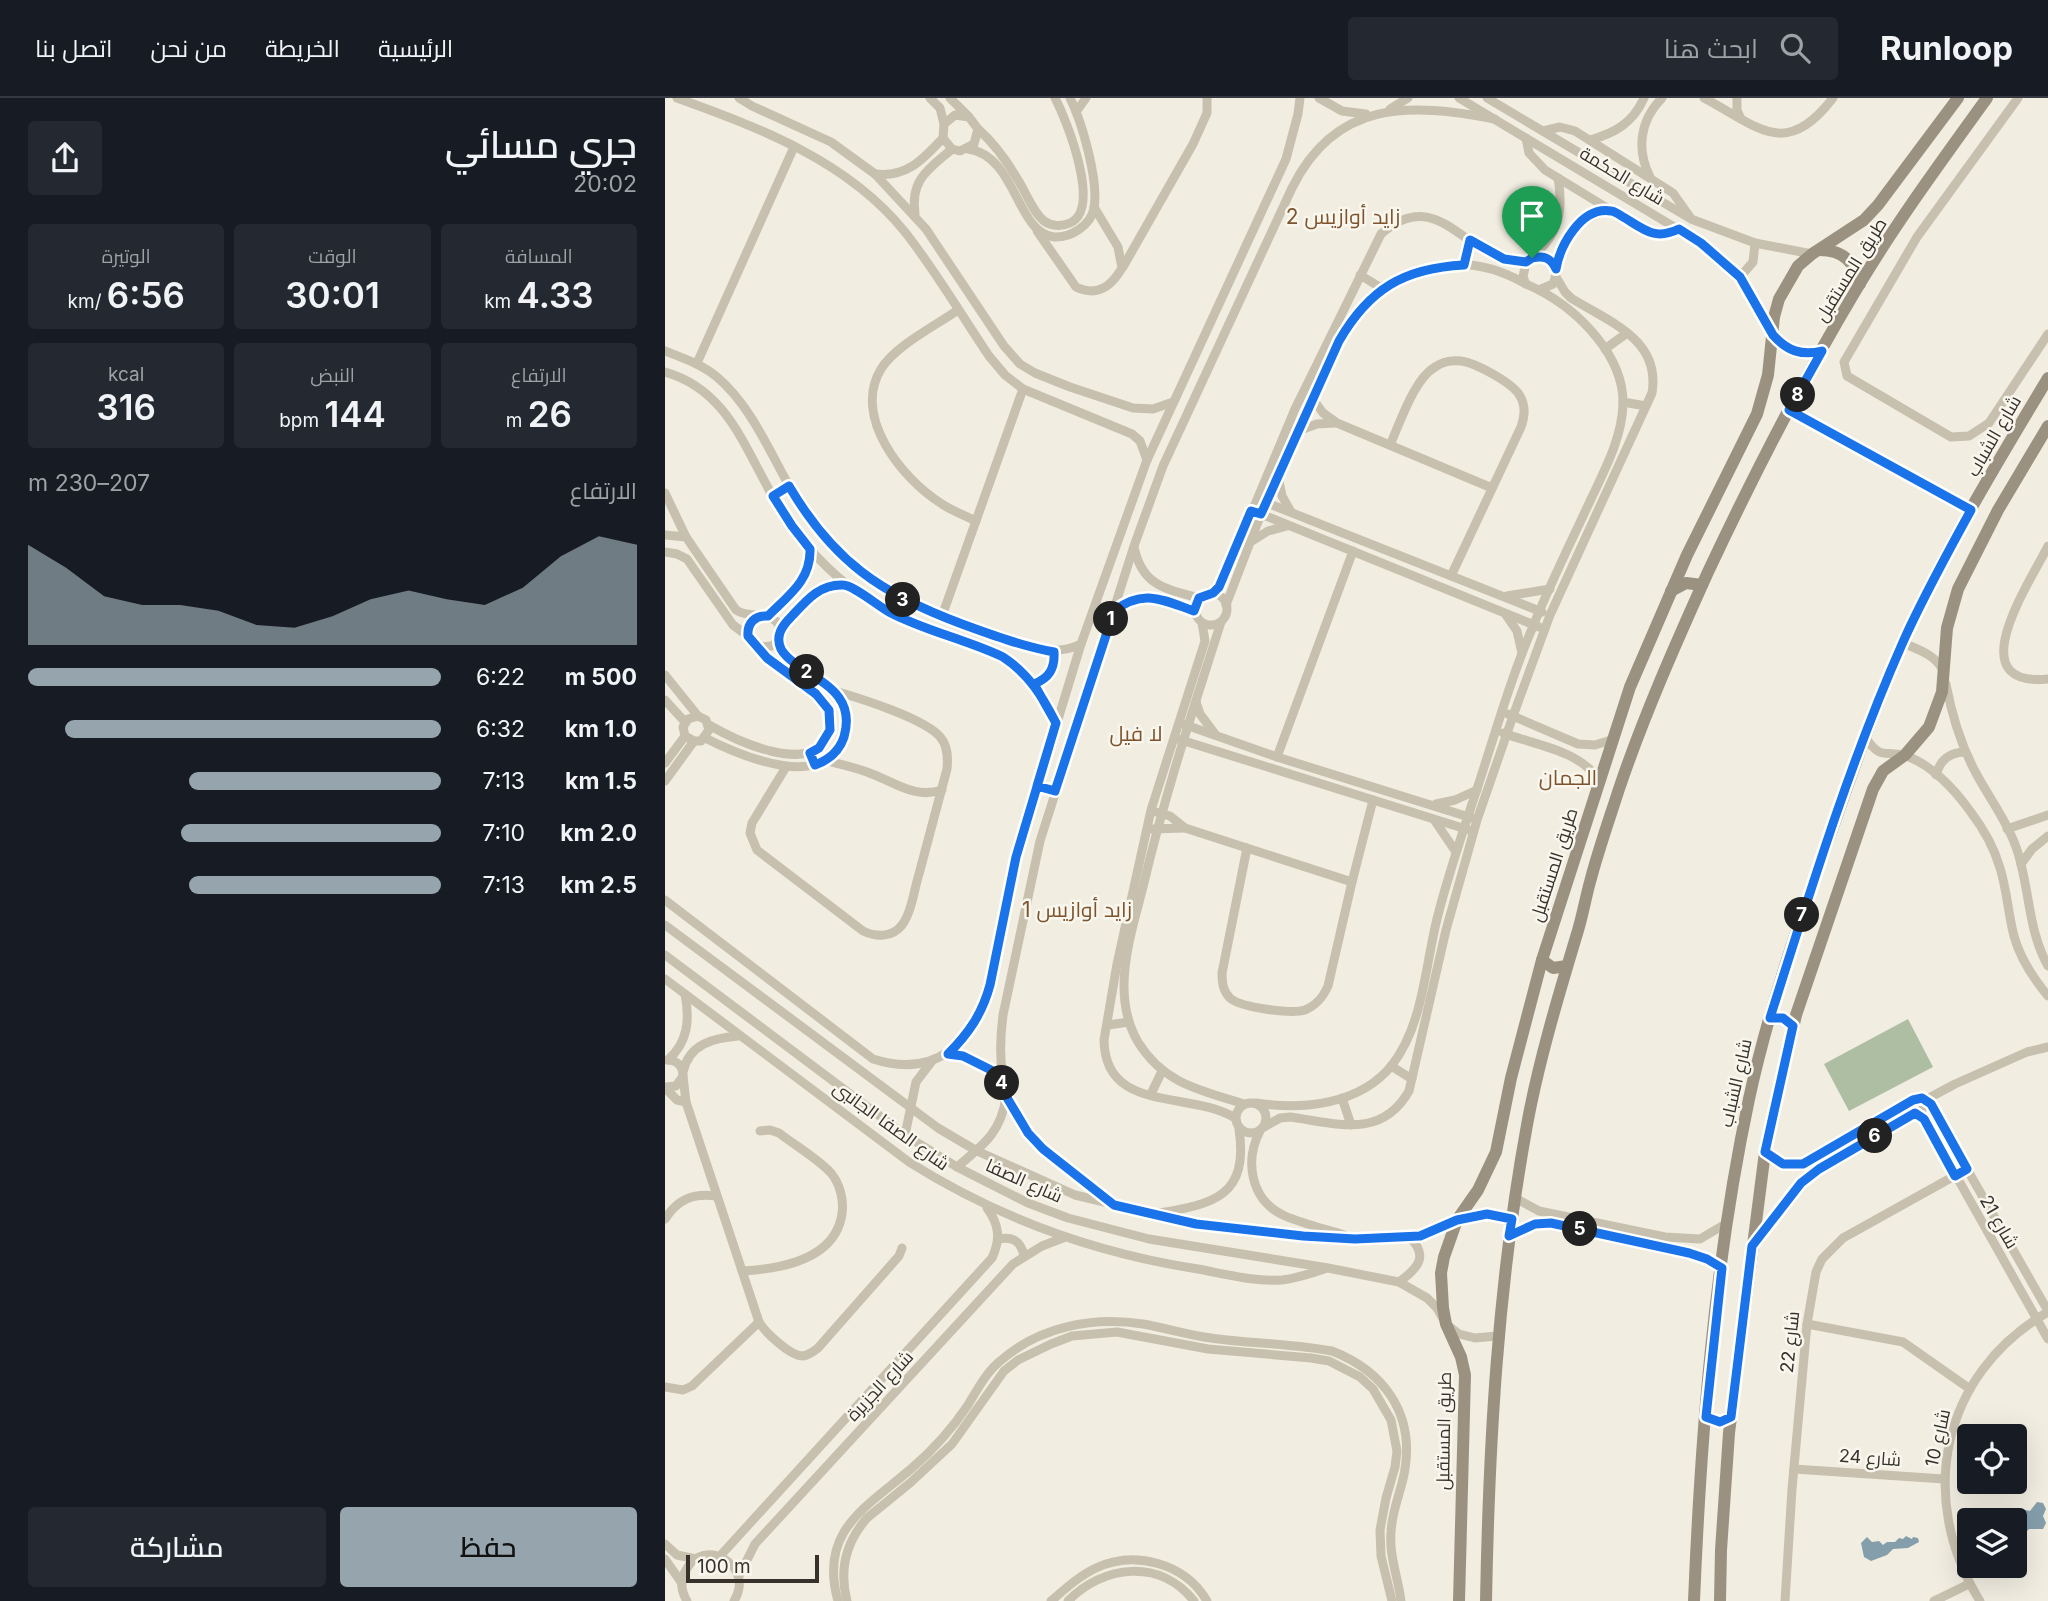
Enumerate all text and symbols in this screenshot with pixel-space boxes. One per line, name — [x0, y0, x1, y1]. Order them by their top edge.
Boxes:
search box — [1348, 17, 1838, 80]
text: Runloop — [1880, 28, 2013, 68]
icon: search — [1776, 29, 1814, 67]
text: ابحث هنا — [1664, 33, 1758, 64]
text: اتصل بنا — [35, 34, 112, 63]
text: من نحن — [150, 34, 227, 63]
text: الخريطة — [265, 34, 340, 63]
text: الرئيسية — [378, 34, 453, 63]
button: share — [28, 121, 102, 195]
text: جري مسائي — [445, 121, 637, 167]
street label: شارع الحكمة — [1575, 142, 1668, 211]
text: 20:02 — [573, 170, 637, 198]
pin — [1502, 186, 1562, 258]
icon: arrive — [1513, 197, 1551, 235]
district label: زايد أوازيس 2 — [1286, 204, 1400, 230]
street label: طريق المستقبل — [1810, 214, 1893, 327]
text: الوتيرة — [102, 245, 151, 268]
text: الوقت — [308, 245, 357, 268]
text: المسافة — [505, 245, 573, 268]
text: 6:56 — [107, 274, 185, 316]
text: 30:01 — [285, 274, 380, 316]
text: 4.33 — [517, 274, 594, 316]
text: /km — [68, 290, 107, 313]
text: km — [484, 290, 517, 313]
text: kcal — [108, 363, 144, 386]
text: النبض — [310, 364, 355, 387]
text: الارتفاع — [511, 364, 567, 387]
pin: 8 — [1781, 378, 1815, 412]
text: 8 — [1791, 383, 1804, 406]
text: 316 — [96, 386, 156, 428]
street label: شارع الشباب — [1962, 392, 2027, 481]
text: 144 — [324, 393, 386, 435]
text: 26 — [528, 393, 572, 435]
text: bpm — [279, 409, 324, 432]
text: m — [506, 409, 528, 432]
text: 207–230 m — [28, 469, 150, 497]
text: الارتفاع — [570, 477, 637, 505]
pin: 3 — [885, 582, 921, 618]
text: 3 — [896, 588, 909, 611]
pin: 1 — [1093, 602, 1129, 636]
text: 1 — [1106, 607, 1115, 630]
pin: 2 — [789, 654, 825, 690]
text: 2 — [801, 660, 812, 683]
text: 6:22 — [476, 663, 525, 691]
text: 500 m — [565, 663, 637, 691]
text: 6:32 — [476, 715, 525, 743]
text: 1.0 km — [565, 715, 637, 743]
district label: لا فيل — [1109, 721, 1163, 747]
district label: الجمان — [1539, 765, 1597, 791]
text: 7:13 — [483, 767, 525, 795]
text: 1.5 km — [565, 767, 637, 795]
street label: طريق المستقبل — [1525, 805, 1584, 925]
text: 7:10 — [482, 819, 525, 847]
text: 2.0 km — [560, 819, 637, 847]
text: 7:13 — [483, 871, 525, 899]
text: 2.5 km — [560, 871, 637, 899]
district label: زايد أوازيس 1 — [1022, 897, 1132, 923]
pin: 7 — [1785, 898, 1819, 932]
text: 7 — [1796, 903, 1807, 926]
street label: شارع الشباب — [1715, 1037, 1758, 1130]
pin: 4 — [985, 1066, 1019, 1100]
text: 4 — [995, 1071, 1008, 1094]
street label: شارع الصفا الجانبى — [828, 1077, 953, 1176]
pin: 6 — [1857, 1118, 1893, 1154]
text: 6 — [1868, 1124, 1881, 1147]
street label: شارع الصفا — [982, 1154, 1066, 1209]
street label: شارع 21 — [1974, 1191, 2023, 1253]
pin: 5 — [1563, 1212, 1597, 1246]
text: 5 — [1573, 1217, 1586, 1240]
street label: شارع 22 — [1776, 1310, 1805, 1374]
street label: شارع الجزيرة — [842, 1346, 919, 1426]
street label: طريق المستقبل — [1432, 1372, 1457, 1490]
street label: شارع 10 — [1921, 1407, 1956, 1469]
map controls — [1957, 1424, 2027, 1578]
button: locate — [1957, 1424, 2027, 1494]
street label: شارع 24 — [1838, 1445, 1902, 1472]
button: مشاركة — [28, 1507, 326, 1587]
button: حفظ — [340, 1507, 637, 1587]
button: layers — [1957, 1508, 2027, 1578]
scale bar — [686, 1552, 819, 1584]
text: 100 m — [697, 1555, 751, 1578]

